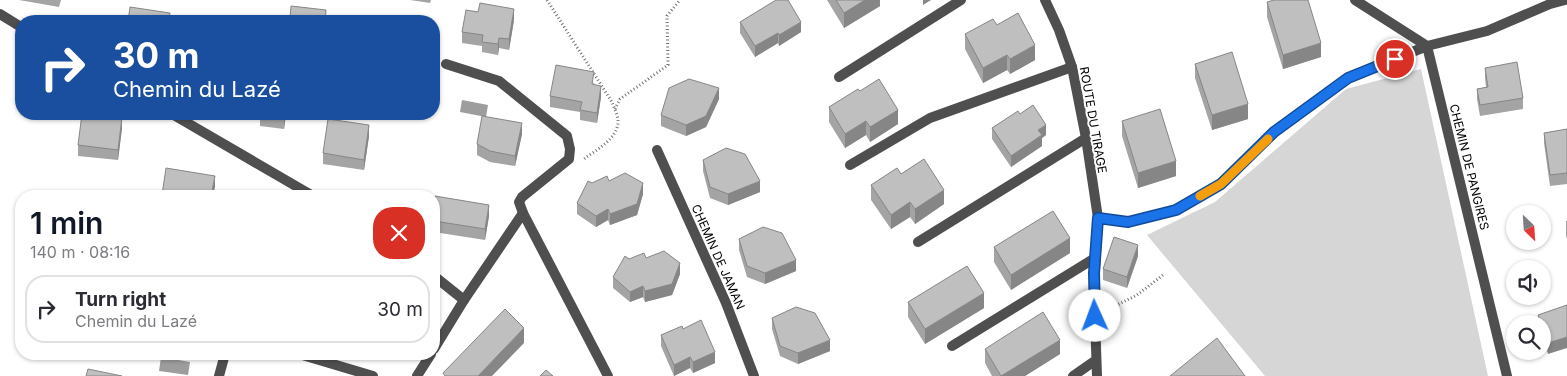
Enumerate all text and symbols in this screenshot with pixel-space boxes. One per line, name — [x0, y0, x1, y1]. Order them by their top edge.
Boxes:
text: 30 m — [113, 34, 199, 76]
icon: right — [30, 35, 95, 100]
pin — [1374, 38, 1416, 80]
icon: arrive — [1381, 45, 1409, 73]
street label: ROUTE DU TIRAGE — [1077, 66, 1110, 174]
text: Chemin du Lazé — [113, 76, 281, 102]
street label: CHEMIN DE PANGIRES — [1447, 102, 1493, 232]
street label: CHEMIN DE JAMAN — [688, 202, 748, 312]
text: 1 min — [30, 205, 103, 241]
north arrow — [1506, 205, 1551, 250]
map controls — [1506, 205, 1551, 360]
button: close — [373, 207, 425, 259]
text: 140 m · 08:16 — [30, 242, 130, 262]
button: sound — [1506, 260, 1551, 305]
text: Turn right — [75, 288, 166, 311]
position arrow — [1068, 289, 1120, 341]
icon: right — [32, 295, 60, 323]
text: 30 m — [377, 298, 423, 321]
text: Chemin du Lazé — [75, 311, 197, 331]
button: search — [1506, 315, 1551, 360]

